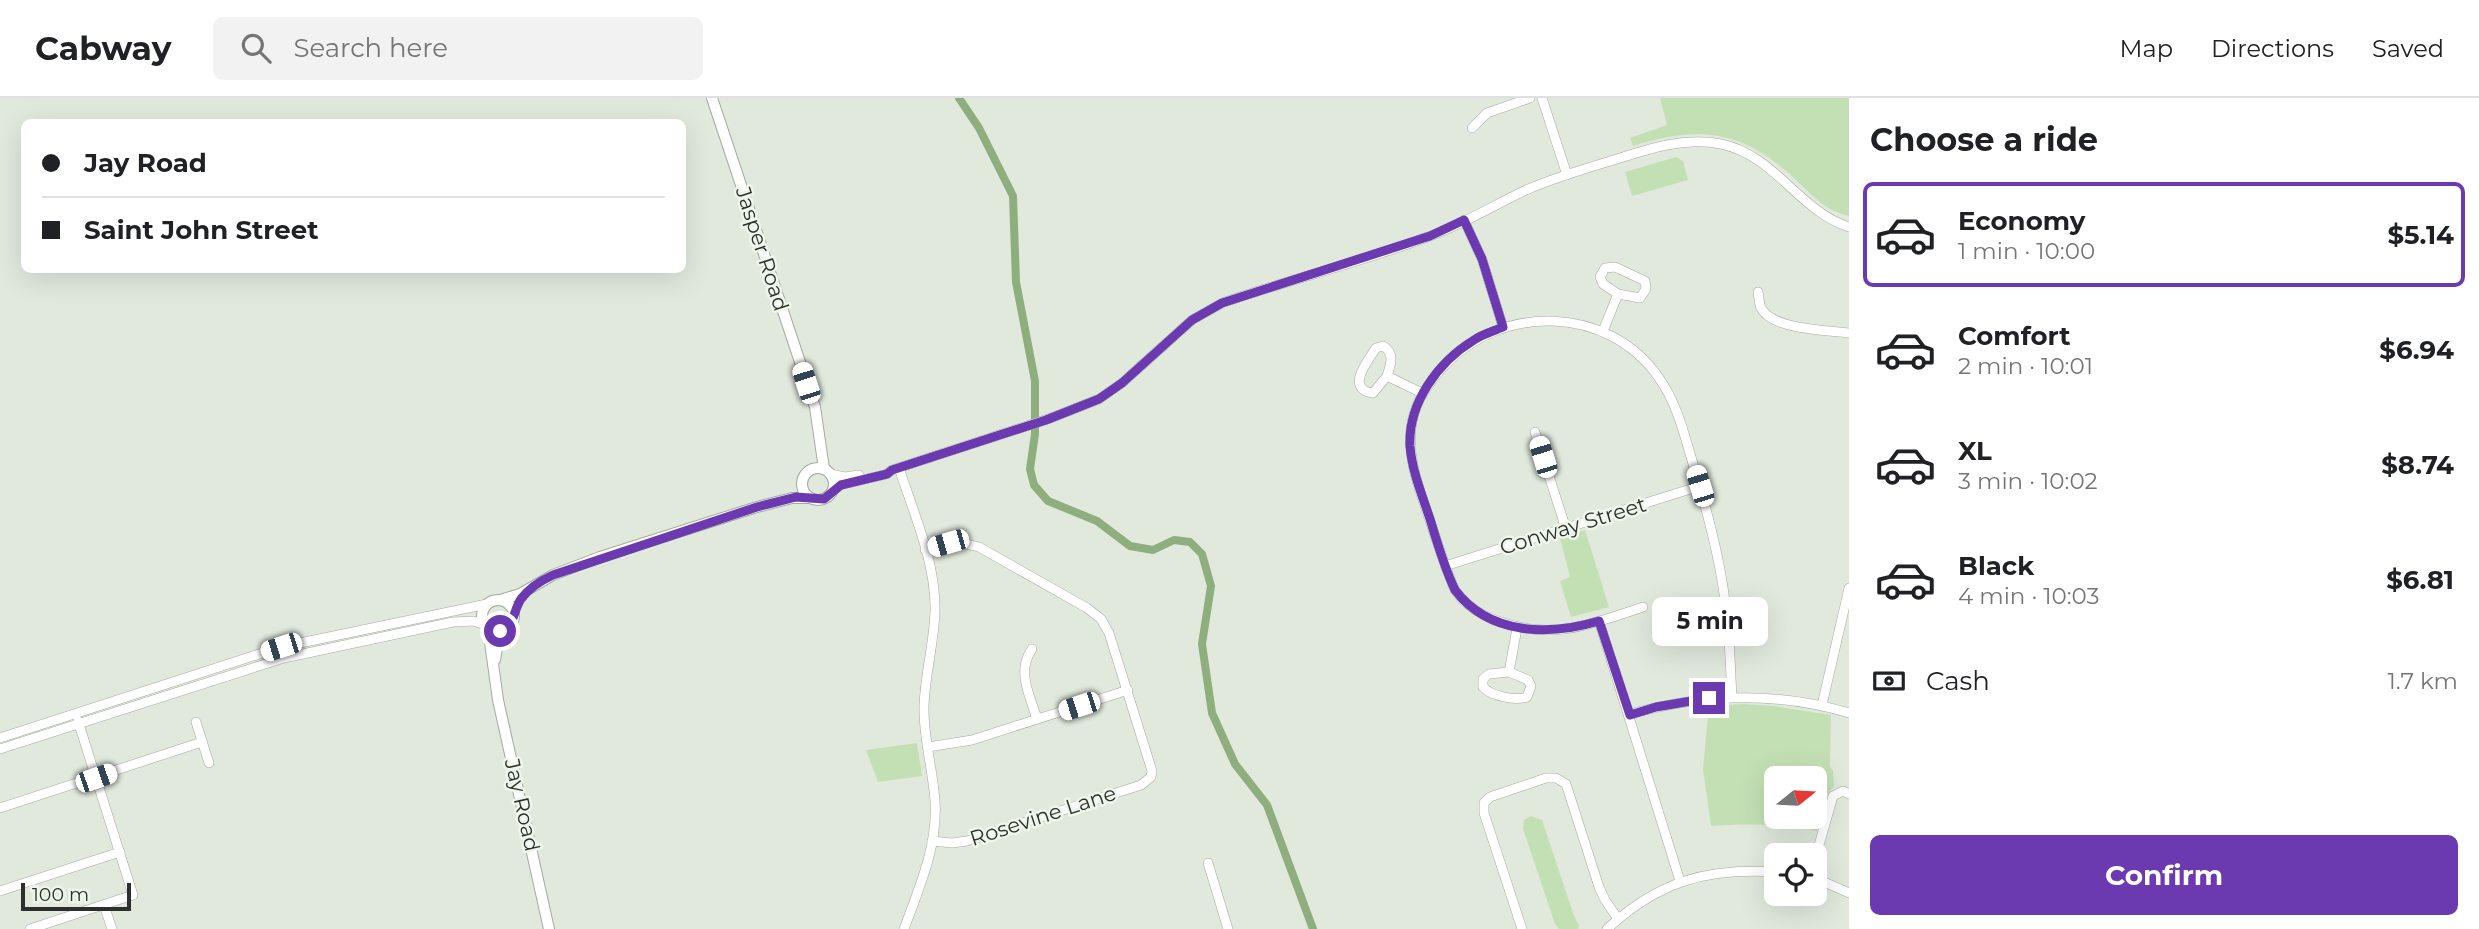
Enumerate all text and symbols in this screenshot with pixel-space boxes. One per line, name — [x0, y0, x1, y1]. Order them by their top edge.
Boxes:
search box — [213, 17, 703, 80]
text: Cabway — [35, 28, 171, 68]
icon: search — [237, 29, 275, 67]
text: Search here — [293, 32, 448, 64]
text: Map — [2120, 34, 2173, 63]
text: Directions — [2211, 34, 2334, 63]
text: Saved — [2372, 34, 2444, 63]
text: Choose a ride — [1870, 120, 2098, 159]
text: Jay Road — [84, 147, 207, 179]
street label: Jasper Road — [730, 183, 794, 314]
icon: car — [1874, 203, 1937, 266]
text: Economy — [1958, 205, 2085, 237]
text: Saint John Street — [84, 214, 318, 246]
text: $5.14 — [2387, 219, 2454, 251]
text: 1 min · 10:00 — [1958, 237, 2095, 265]
icon: car — [1874, 318, 1937, 381]
text: Comfort — [1958, 320, 2070, 352]
text: $6.94 — [2379, 334, 2454, 366]
text: 2 min · 10:01 — [1958, 352, 2093, 380]
car — [790, 360, 823, 406]
icon: car — [1874, 433, 1937, 496]
car — [1527, 434, 1560, 480]
text: XL — [1958, 435, 1992, 467]
text: $8.74 — [2381, 449, 2454, 481]
car — [1684, 463, 1717, 509]
text: 3 min · 10:02 — [1958, 467, 2098, 495]
street label: Conway Street — [1497, 491, 1649, 560]
car — [925, 527, 972, 559]
icon: car — [1874, 548, 1937, 611]
text: Black — [1958, 550, 2034, 582]
text: $6.81 — [2386, 564, 2454, 596]
text: 4 min · 10:03 — [1958, 582, 2100, 610]
callout: 5 min — [1651, 596, 1767, 646]
text: 5 min — [1676, 607, 1744, 635]
route start — [484, 615, 516, 647]
car — [258, 631, 305, 663]
icon: cash — [1870, 662, 1908, 700]
text: Cash — [1926, 665, 1990, 697]
text: 1.7 km — [2388, 667, 2458, 695]
route end — [1693, 682, 1725, 714]
car — [1056, 690, 1103, 722]
street label: Jay Road — [499, 755, 545, 854]
car — [73, 761, 120, 795]
north arrow — [1764, 766, 1827, 830]
map controls — [1764, 766, 1827, 906]
street label: Rosevine Lane — [967, 780, 1119, 851]
button: Confirm — [1870, 835, 2458, 915]
button: locate — [1764, 843, 1827, 906]
scale bar — [21, 880, 131, 912]
text: 100 m — [32, 883, 89, 906]

